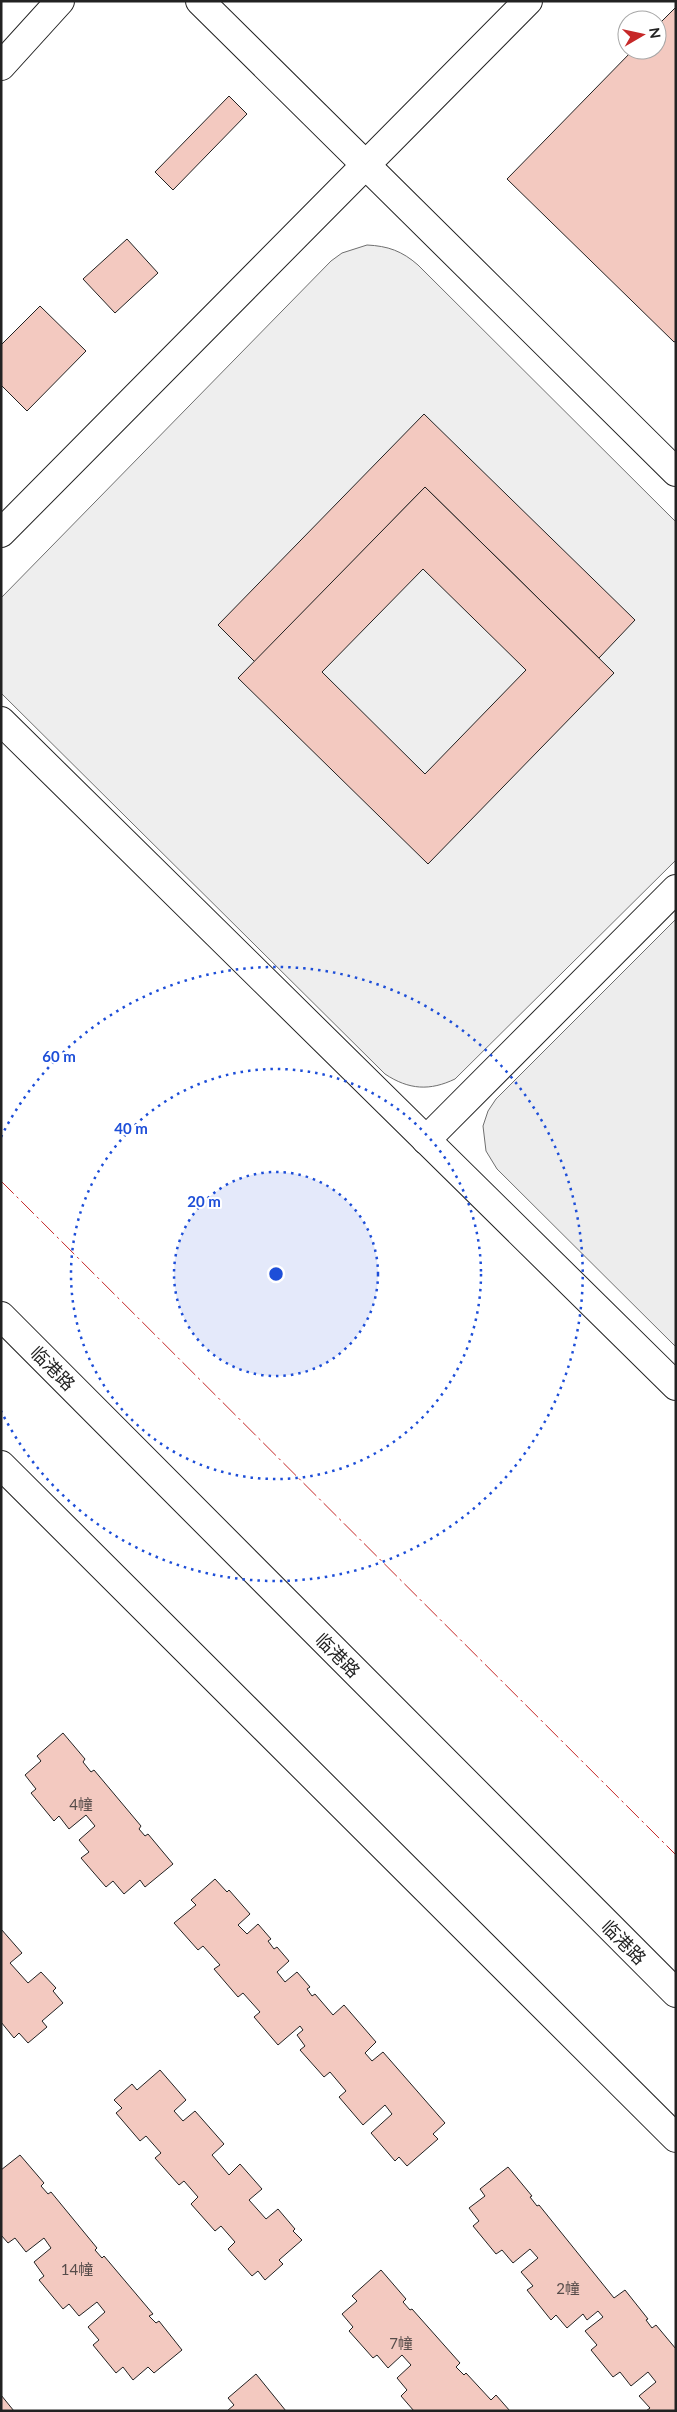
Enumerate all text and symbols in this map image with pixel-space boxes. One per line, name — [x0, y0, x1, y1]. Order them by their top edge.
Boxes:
north arrow — [617, 10, 667, 60]
text: N — [646, 26, 665, 40]
text: 60 m — [42, 1047, 76, 1065]
text: 40 m — [114, 1119, 148, 1137]
text: 20 m — [187, 1192, 221, 1210]
centre of rings — [267, 1265, 285, 1283]
street label: 临港路 — [26, 1341, 80, 1395]
street label: 临港路 — [311, 1628, 365, 1682]
house number: 4幢 — [69, 1795, 93, 1813]
street label: 临港路 — [597, 1915, 651, 1969]
house number: 14幢 — [61, 2260, 93, 2278]
house number: 2幢 — [556, 2279, 580, 2297]
house number: 7幢 — [389, 2334, 413, 2352]

